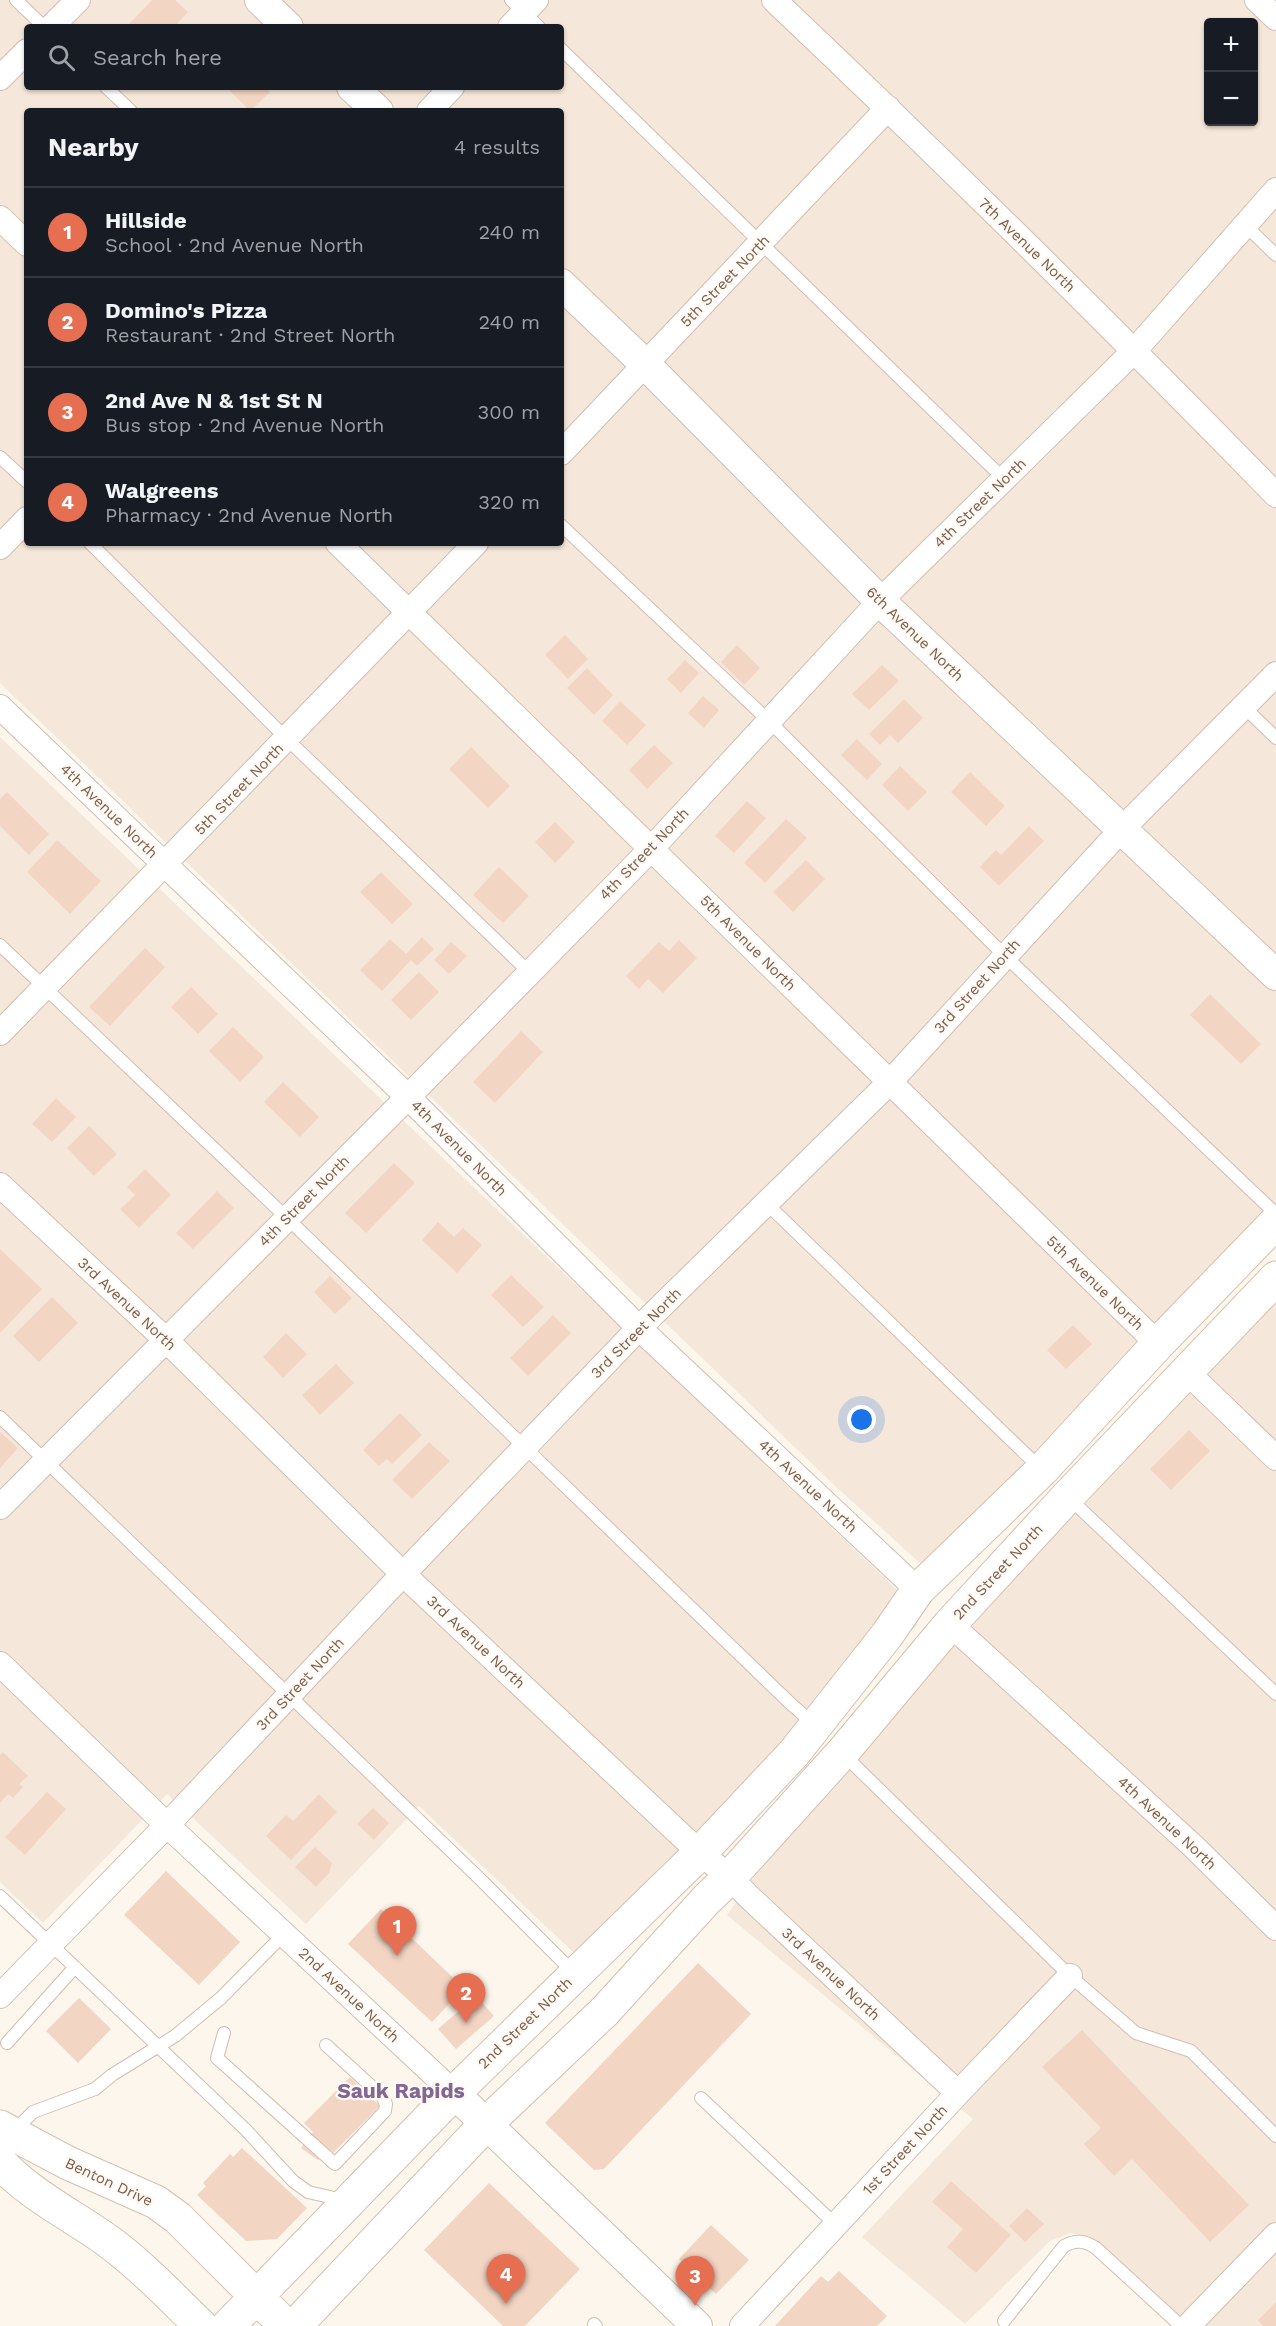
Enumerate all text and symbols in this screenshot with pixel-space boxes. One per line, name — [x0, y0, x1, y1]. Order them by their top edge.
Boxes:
map controls — [1204, 18, 1258, 126]
button: + — [1204, 18, 1258, 72]
search box — [24, 24, 564, 90]
icon: search — [45, 41, 78, 74]
text: Search here — [93, 45, 222, 70]
button: − — [1204, 72, 1258, 126]
text: Nearby — [48, 132, 139, 162]
text: 4 results — [454, 135, 540, 159]
street label: 7th Avenue North — [975, 194, 1079, 296]
text: Hillside — [105, 208, 187, 233]
text: 1 — [63, 220, 72, 244]
text: 240 m — [478, 220, 540, 244]
street label: 5th Street North — [677, 231, 773, 331]
text: School · 2nd Avenue North — [105, 233, 364, 257]
text: Domino's Pizza — [105, 298, 267, 323]
text: 2 — [62, 310, 73, 334]
text: 240 m — [478, 310, 540, 334]
text: Restaurant · 2nd Street North — [105, 323, 395, 347]
text: 2nd Ave N & 1st St N — [105, 388, 323, 413]
text: 3 — [62, 400, 73, 424]
text: 300 m — [478, 400, 540, 424]
text: Bus stop · 2nd Avenue North — [105, 413, 384, 437]
street label: 4th Street North — [930, 454, 1030, 552]
text: Walgreens — [105, 478, 218, 503]
text: 4 — [61, 490, 74, 514]
text: 320 m — [478, 490, 540, 514]
text: Pharmacy · 2nd Avenue North — [105, 503, 393, 527]
street label: 6th Avenue North — [863, 583, 967, 685]
street label: 5th Street North — [191, 739, 287, 839]
street label: 4th Avenue North — [57, 760, 161, 862]
street label: 4th Street North — [595, 804, 693, 904]
street label: 5th Avenue North — [696, 891, 800, 995]
street label: 3rd Street North — [930, 935, 1024, 1037]
street label: 4th Avenue North — [407, 1096, 511, 1200]
street label: 4th Street North — [255, 1152, 353, 1250]
street label: 5th Avenue North — [1043, 1232, 1147, 1334]
street label: 3rd Avenue North — [74, 1254, 180, 1354]
street label: 3rd Street North — [587, 1284, 685, 1382]
your location — [847, 1405, 876, 1434]
street label: 4th Avenue North — [755, 1436, 861, 1536]
street label: 2nd Street North — [949, 1521, 1047, 1623]
street label: 3rd Avenue North — [423, 1592, 529, 1692]
street label: 3rd Street North — [252, 1634, 348, 1734]
street label: 4th Avenue North — [1114, 1773, 1220, 1873]
pin: 1 — [378, 1906, 416, 1956]
street label: 3rd Avenue North — [778, 1924, 884, 2024]
street label: 2nd Avenue North — [295, 1944, 403, 2046]
street label: 2nd Street North — [474, 1973, 576, 2073]
pin: 2 — [446, 1974, 486, 2023]
district label: Sauk Rapids — [337, 2078, 465, 2103]
street label: 1st Street North — [859, 2101, 951, 2199]
street label: Benton Drive — [62, 2154, 156, 2210]
pin: 4 — [486, 2254, 526, 2304]
pin: 3 — [676, 2256, 714, 2306]

